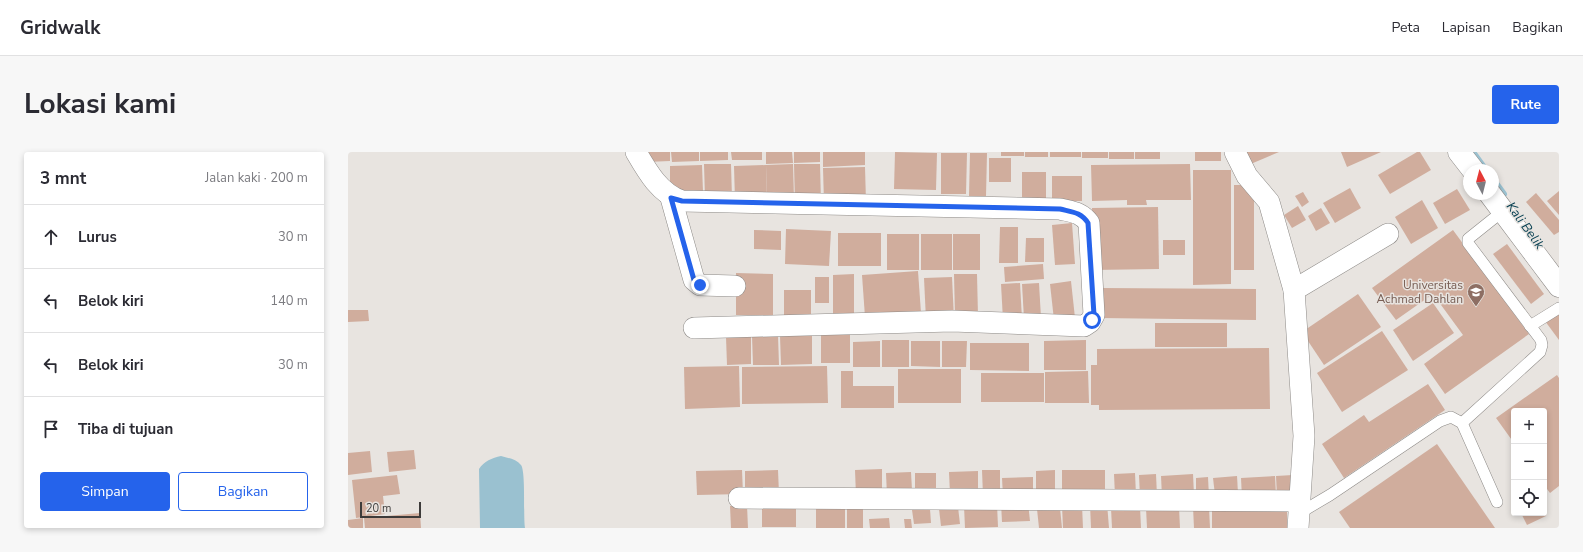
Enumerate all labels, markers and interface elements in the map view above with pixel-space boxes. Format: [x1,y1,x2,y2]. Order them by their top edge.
text: Gridwalk [20,15,100,41]
text: Peta [1392,18,1420,37]
text: Lapisan [1442,18,1490,37]
text: Bagikan [1512,18,1563,37]
text: Lokasi kami [24,85,176,123]
button: Rute [1492,85,1559,124]
north arrow [1463,164,1499,200]
text: 3 mnt [40,167,86,190]
text: Jalan kaki · 200 m [205,169,308,187]
water label: Kali Belik [1502,198,1549,253]
icon: ahead [40,226,62,248]
text: Lurus [78,227,117,247]
text: 30 m [278,228,308,246]
route end [691,276,709,294]
place label: Universitas Achmad Dahlan [1376,277,1463,307]
school or university icon: Universitas Achmad Dahlan [1466,282,1486,307]
icon: left [40,290,62,312]
text: Belok kiri [78,291,143,311]
text: 140 m [270,292,308,310]
route start [1083,311,1101,329]
icon: left [40,354,62,376]
text: Belok kiri [78,355,143,375]
text: 30 m [278,356,308,374]
map controls [1511,408,1547,516]
button: + [1511,408,1547,444]
icon: arrive [40,418,62,440]
text: Tiba di tujuan [78,419,173,439]
button: − [1511,444,1547,480]
button: Simpan [40,472,170,511]
button: Bagikan [178,472,308,511]
button: locate [1511,480,1547,516]
scale bar [360,500,421,519]
text: 20 m [366,501,391,516]

